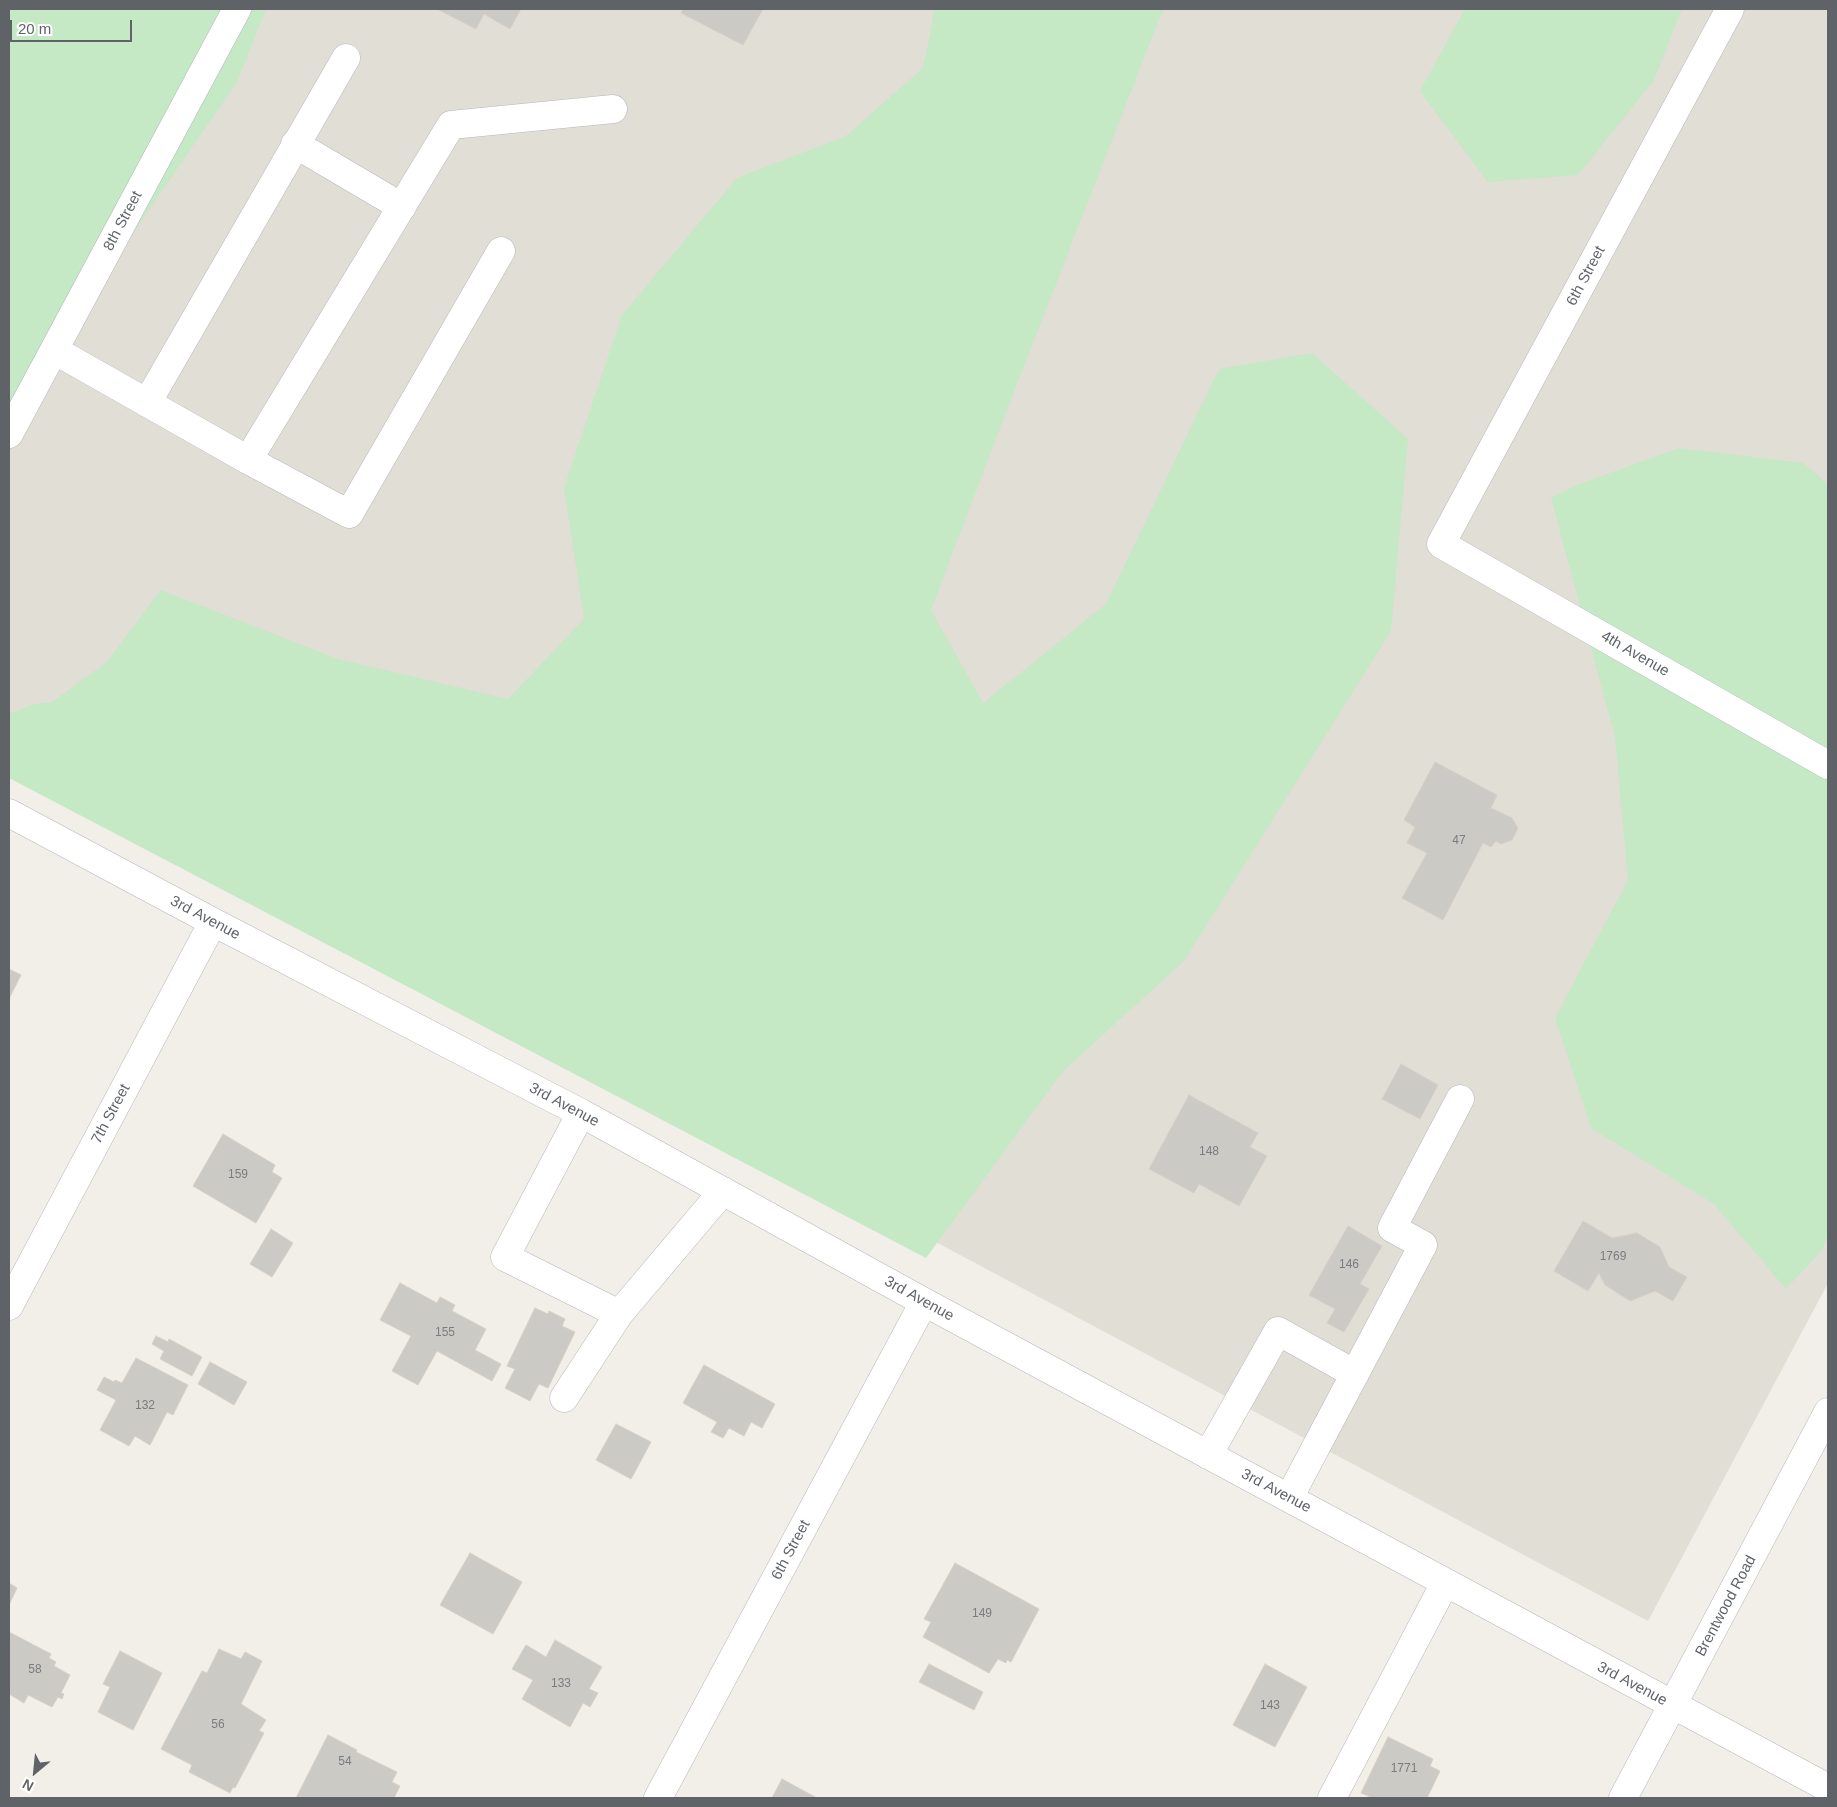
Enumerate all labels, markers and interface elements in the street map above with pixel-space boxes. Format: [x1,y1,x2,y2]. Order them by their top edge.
scale bar [12,10,135,42]
text: 20 m [18,20,51,37]
street label: 8th Street [100,188,146,254]
street label: 6th Street [1563,243,1609,309]
street label: 4th Avenue [1598,627,1672,681]
house number: 47 [1452,834,1466,848]
street label: 3rd Avenue [167,892,243,944]
street label: 3rd Avenue [526,1079,602,1131]
street label: 7th Street [88,1081,134,1147]
house number: 148 [1199,1145,1219,1159]
house number: 159 [228,1168,248,1182]
house number: 1769 [1600,1250,1626,1264]
house number: 146 [1339,1258,1359,1272]
street label: 3rd Avenue [881,1273,957,1325]
house number: 155 [435,1326,455,1340]
house number: 132 [135,1399,155,1413]
street label: 3rd Avenue [1238,1465,1314,1517]
street label: 6th Street [768,1517,814,1583]
street label: Brentwood Road [1692,1552,1760,1660]
house number: 149 [972,1607,992,1621]
street label: 3rd Avenue [1594,1658,1670,1710]
house number: 58 [28,1663,42,1677]
house number: 133 [551,1677,571,1691]
house number: 143 [1260,1699,1280,1713]
house number: 56 [211,1718,225,1732]
north arrow [10,1747,60,1797]
house number: 54 [338,1755,352,1769]
house number: 1771 [1391,1762,1417,1776]
text: N [20,1776,36,1795]

